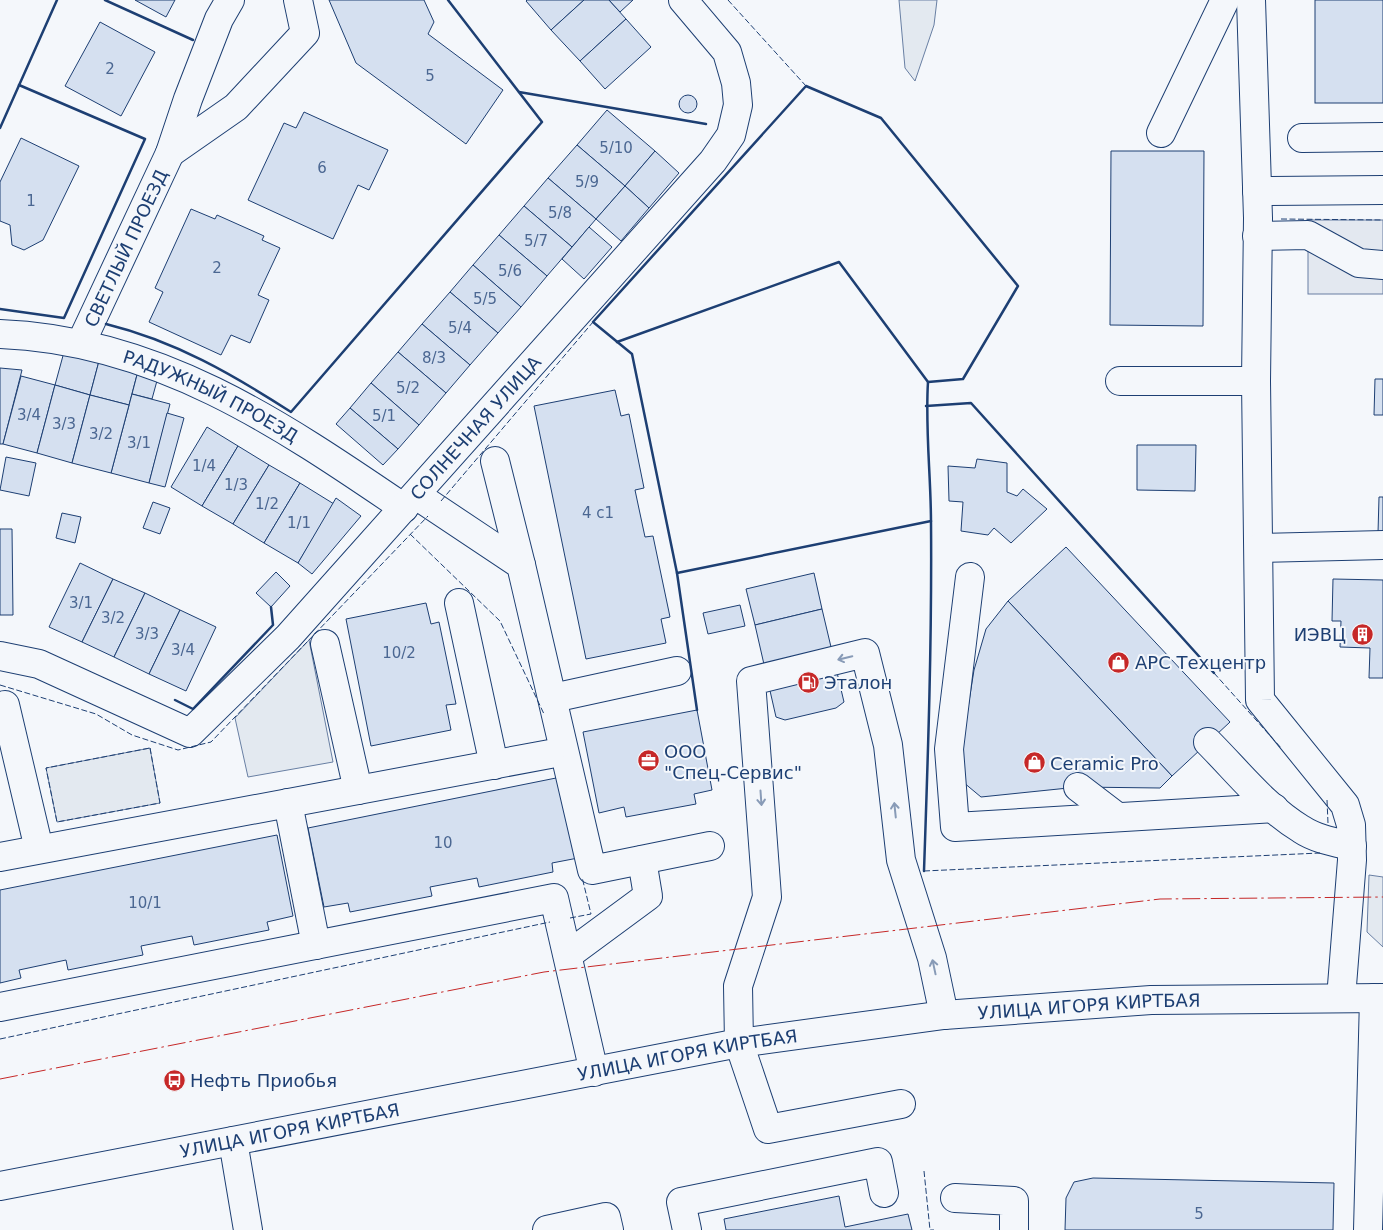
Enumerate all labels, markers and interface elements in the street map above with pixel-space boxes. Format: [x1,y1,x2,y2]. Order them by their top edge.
house number: 2 [105,60,115,78]
house number: 5 [425,67,435,85]
house number: 5/10 [599,139,633,157]
house number: 6 [317,159,327,177]
street label: СВЕТЛЫЙ ПРОЕЗД [80,166,171,330]
house number: 5/9 [575,173,599,191]
house number: 1 [26,192,36,210]
house number: 5/8 [548,204,572,222]
house number: 5/7 [524,232,548,250]
house number: 2 [212,259,222,277]
house number: 5/6 [498,262,522,280]
house number: 5/5 [473,290,497,308]
house number: 5/4 [448,319,472,337]
street label: РАДУЖНЫЙ ПРОЕЗД [121,345,302,446]
house number: 8/3 [422,349,446,367]
street label: СОЛНЕЧНАЯ УЛИЦА [405,351,545,504]
house number: 5/2 [396,379,420,397]
house number: 3/4 [17,406,41,424]
house number: 5/1 [372,407,396,425]
house number: 3/3 [52,415,76,433]
house number: 3/2 [89,425,113,443]
house number: 3/1 [127,434,151,452]
house number: 1/4 [192,457,216,475]
house number: 1/3 [224,476,248,494]
house number: 1/2 [255,495,279,513]
house number: 4 с1 [582,504,614,522]
house number: 1/1 [287,514,311,532]
house number: 3/1 [69,594,93,612]
house number: 3/2 [101,609,125,627]
building icon: ИЭВЦ [1350,622,1374,646]
place label: ИЭВЦ [1294,624,1346,645]
house number: 3/3 [135,625,159,643]
house number: 3/4 [171,641,195,659]
house number: 10/2 [382,644,416,662]
shop icon: АРС Техцентр [1107,650,1131,674]
place label: АРС Техцентр [1135,652,1266,673]
one-way arrow [838,654,854,663]
fuel station icon: Эталон [796,670,820,694]
place label: Эталон [824,672,892,693]
place label: ООО "Спец-Сервис" [664,741,802,783]
office icon: ООО "Спец-Сервис" [636,749,660,773]
shop icon: Ceramic Pro [1022,751,1046,775]
place label: Ceramic Pro [1050,753,1159,774]
one-way arrow [756,790,765,806]
one-way arrow [890,802,900,818]
house number: 10 [433,834,453,852]
house number: 10/1 [128,894,162,912]
one-way arrow [929,960,938,976]
street label: УЛИЦА ИГОРЯ КИРТБАЯ [977,989,1200,1023]
street label: УЛИЦА ИГОРЯ КИРТБАЯ [576,1025,799,1085]
bus stop icon: Нефть Приобья [162,1068,186,1092]
place label: Нефть Приобья [190,1070,337,1091]
street label: УЛИЦА ИГОРЯ КИРТБАЯ [178,1098,401,1161]
house number: 5 [1194,1205,1204,1223]

